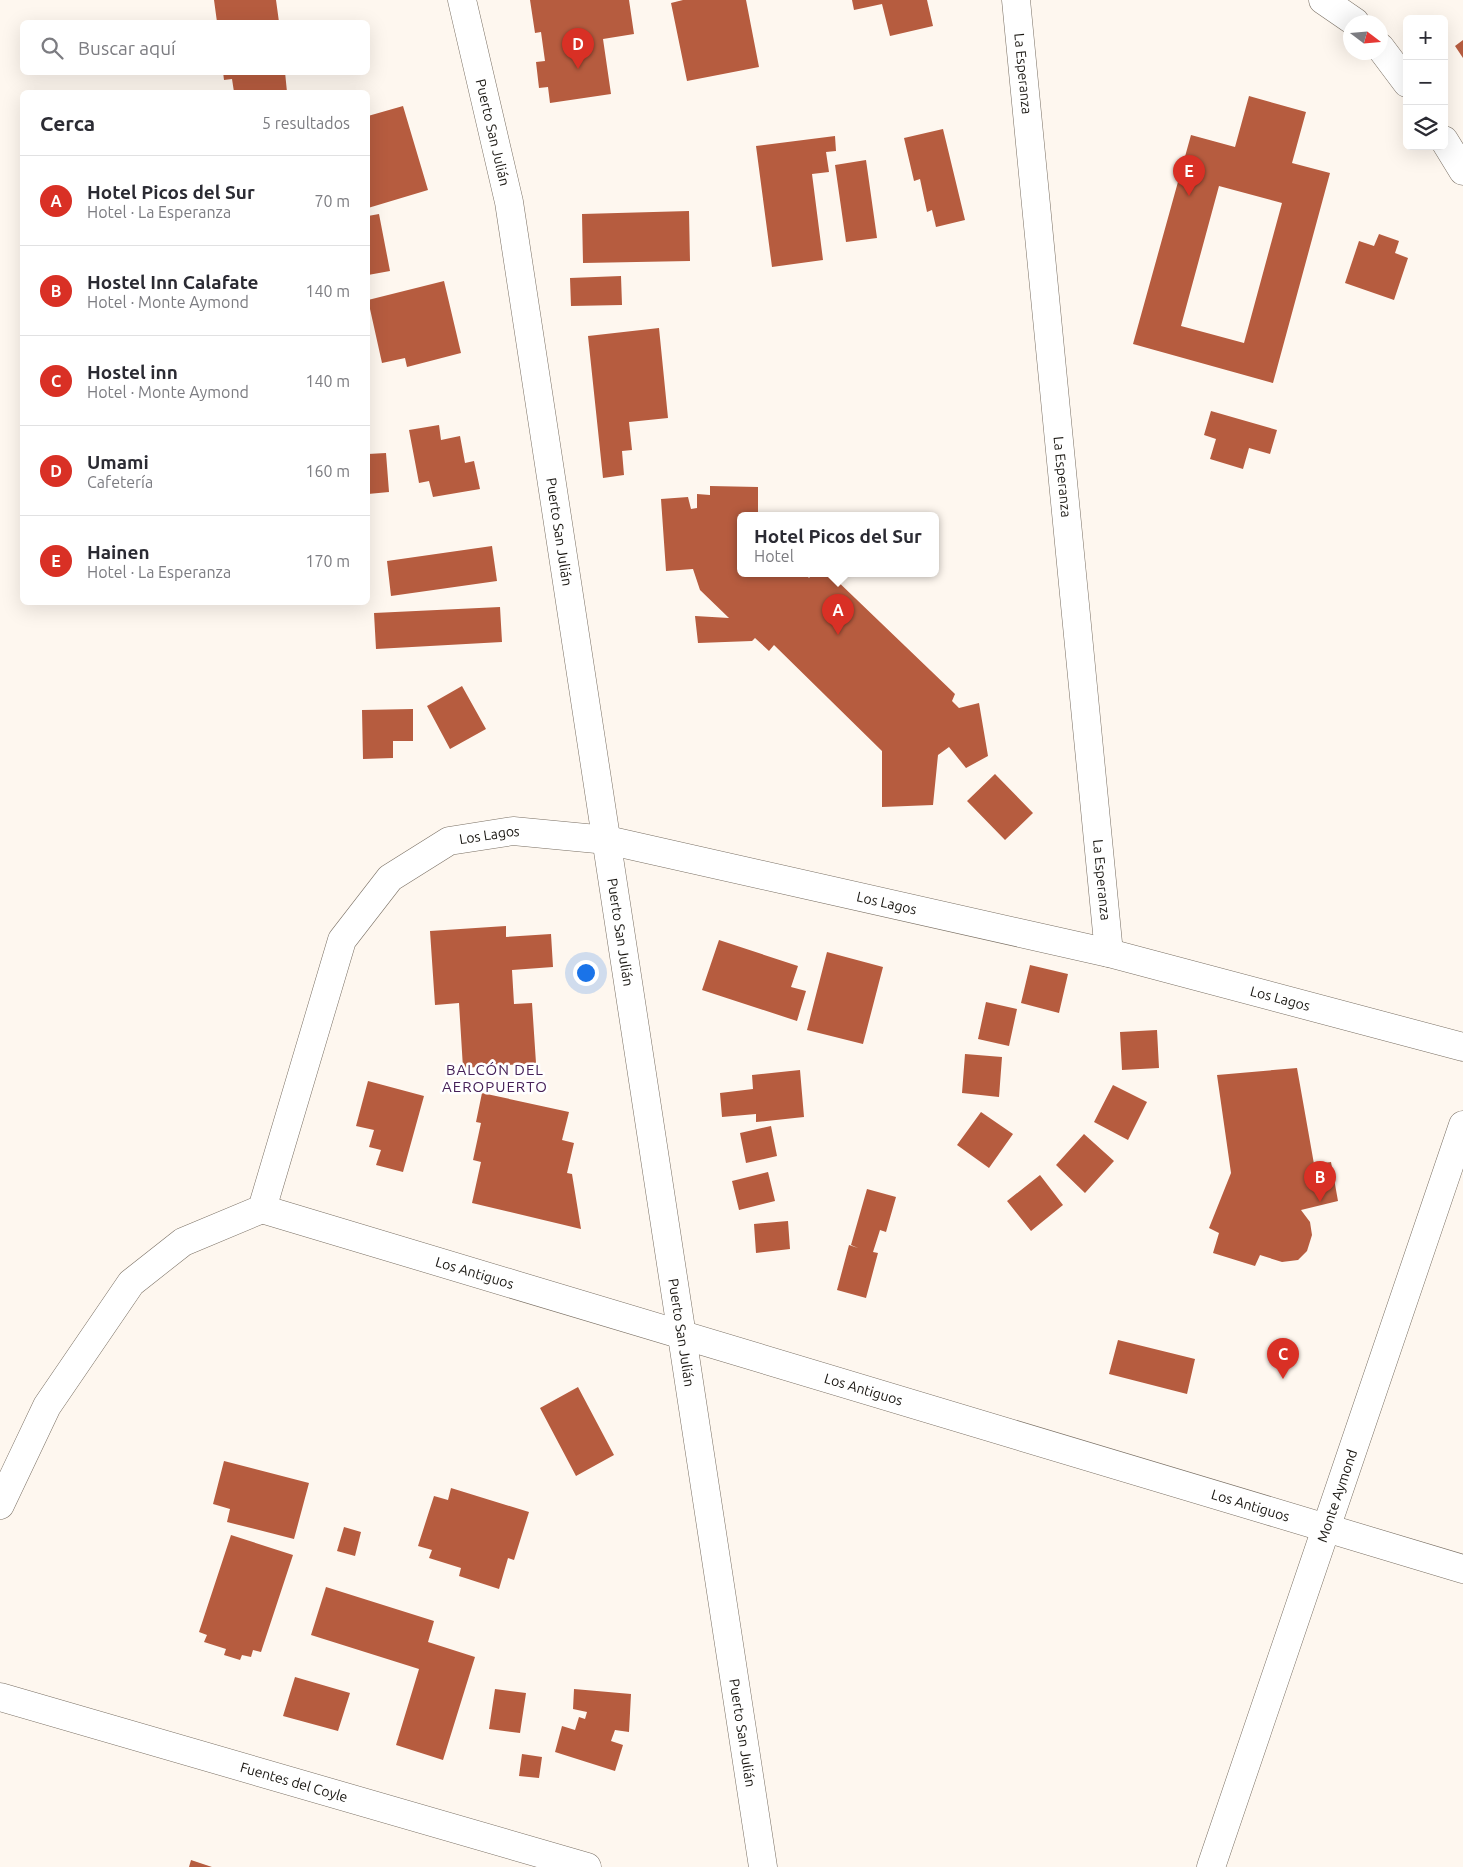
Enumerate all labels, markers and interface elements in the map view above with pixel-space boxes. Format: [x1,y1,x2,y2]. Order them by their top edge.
north arrow [1343,15,1388,60]
map controls [1403,15,1448,150]
button: + [1403,15,1448,60]
search box [20,20,370,75]
pin: D [562,28,594,69]
street label: La Esperanza [1011,32,1035,115]
icon: search [38,34,66,62]
text: Buscar aquí [78,37,176,59]
button: − [1403,60,1448,105]
street label: Puerto San Julián [473,77,513,187]
button: layers [1403,105,1448,150]
text: Cerca [40,111,95,135]
text: 5 resultados [262,114,350,132]
pin: E [1173,155,1205,196]
text: Hotel Picos del Sur [87,181,255,203]
text: A [50,192,62,210]
text: 70 m [314,192,350,210]
text: Hotel · La Esperanza [87,203,231,221]
text: Hostel Inn Calafate [87,271,259,293]
text: B [51,282,61,300]
text: 140 m [305,282,350,300]
text: Hotel · Monte Aymond [87,293,249,311]
text: Hostel inn [87,361,178,383]
text: C [51,372,61,390]
text: 140 m [305,372,350,390]
text: Hotel · Monte Aymond [87,383,249,401]
street label: La Esperanza [1051,435,1074,518]
text: Umami [87,451,149,473]
text: D [50,462,62,480]
text: 160 m [305,462,350,480]
text: Cafetería [87,473,153,491]
street label: Puerto San Julián [543,477,575,587]
popup [737,512,939,577]
text: Hotel Picos del Sur [754,525,922,547]
text: Hainen [87,541,150,563]
text: Hotel [754,547,794,565]
text: E [51,552,61,570]
text: 170 m [305,552,350,570]
text: Hotel · La Esperanza [87,563,231,581]
pin: A [822,594,854,635]
street label: Los Lagos [458,823,521,847]
street label: La Esperanza [1090,838,1114,921]
street label: Puerto San Julián [604,877,637,987]
street label: Los Lagos [855,888,918,918]
your location [573,960,599,986]
street label: Los Lagos [1249,983,1312,1014]
district label: BALCÓN DEL AEROPUERTO [442,1061,548,1095]
pin: B [1304,1161,1336,1202]
street label: Los Antiguos [434,1253,516,1292]
street label: Puerto San Julián [665,1277,698,1388]
pin: C [1267,1338,1299,1379]
street label: Los Antiguos [822,1370,905,1409]
street label: Monte Aymond [1314,1447,1360,1544]
street label: Los Antiguos [1209,1486,1292,1525]
street label: Puerto San Julián [726,1678,759,1788]
street label: Fuentes del Coyle [238,1759,350,1805]

